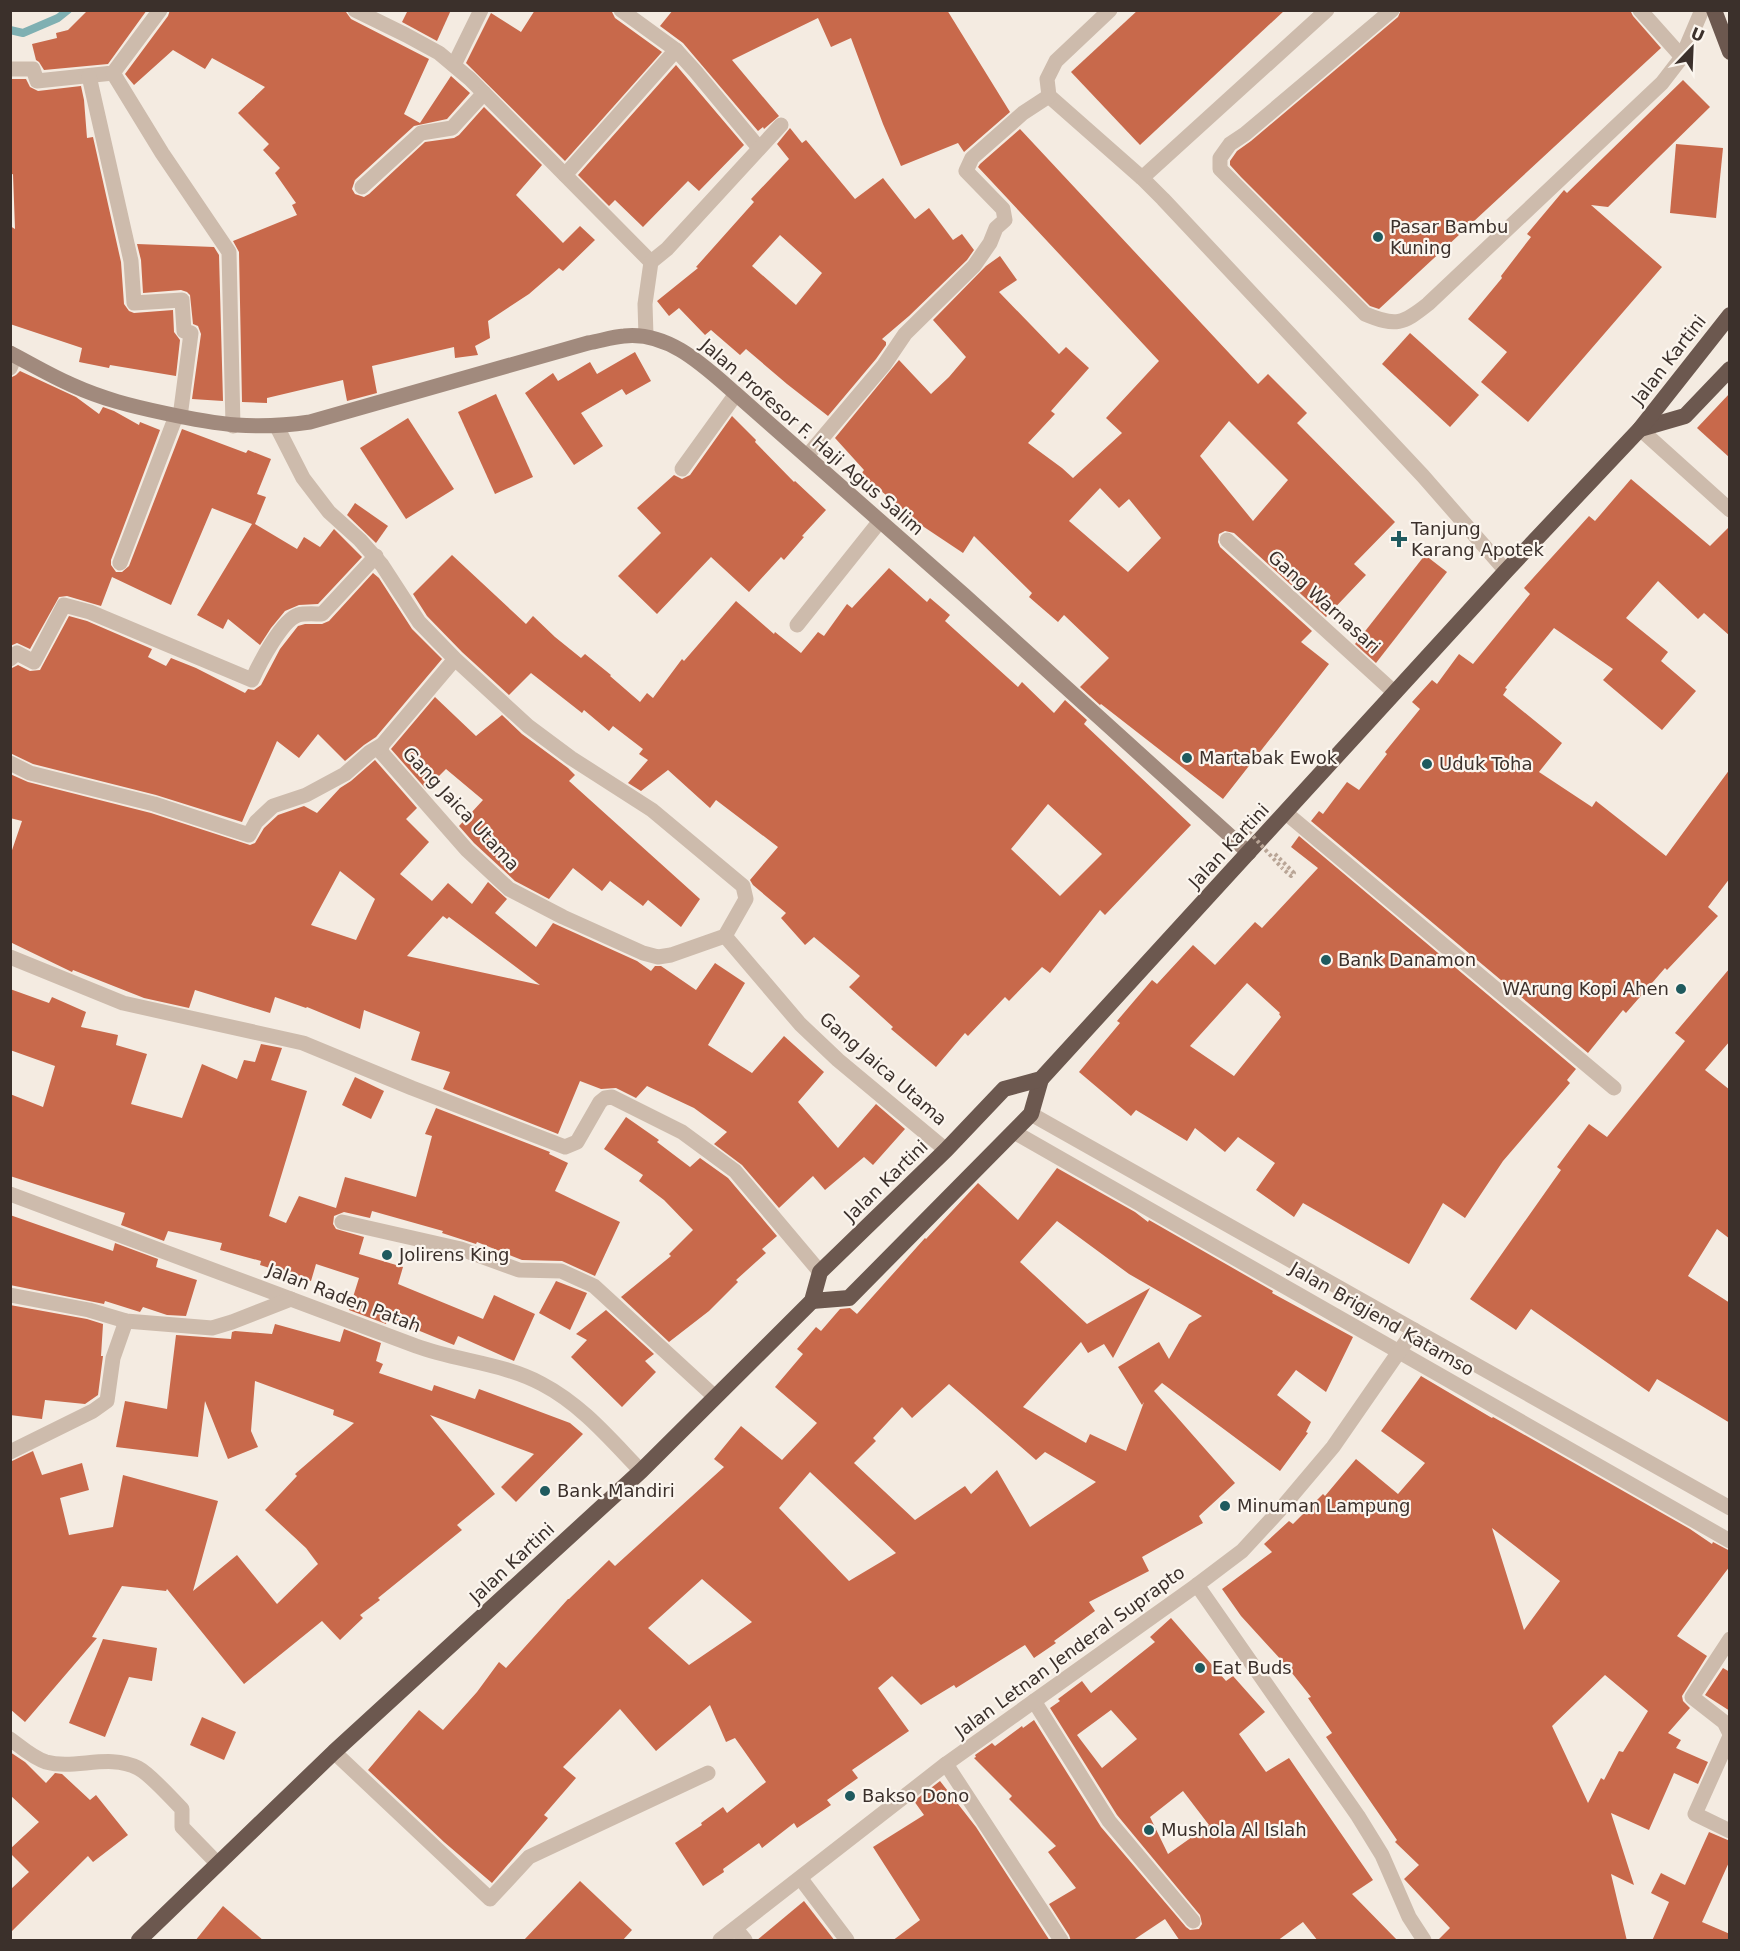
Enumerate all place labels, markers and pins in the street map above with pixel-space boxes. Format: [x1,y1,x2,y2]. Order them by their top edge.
place label: Pasar Bambu Kuning [1390,216,1508,258]
marker: Pasar Bambu Kuning [1371,230,1385,244]
place label: Tanjung Karang Apotek [1410,518,1544,560]
marker: Tanjung Karang Apotek [1392,532,1406,546]
place label: Martabak Ewok [1199,747,1338,768]
marker: Martabak Ewok [1180,751,1194,765]
place label: Uduk Toha [1439,753,1533,774]
marker: Uduk Toha [1420,757,1434,771]
place label: Bank Danamon [1338,949,1476,970]
marker: Bank Danamon [1319,953,1333,967]
place label: WArung Kopi Ahen [1502,978,1669,999]
marker: WArung Kopi Ahen [1674,982,1688,996]
place label: Jolirens King [398,1244,510,1265]
marker: Jolirens King [380,1248,394,1262]
place label: Bank Mandiri [557,1480,675,1501]
marker: Bank Mandiri [538,1484,552,1498]
place label: Minuman Lampung [1237,1495,1410,1516]
marker: Minuman Lampung [1218,1499,1232,1513]
place label: Eat Buds [1212,1657,1292,1678]
marker: Eat Buds [1193,1661,1207,1675]
place label: Bakso Dono [862,1785,969,1806]
marker: Bakso Dono [843,1789,857,1803]
place label: Mushola Al Islah [1161,1819,1307,1840]
marker: Mushola Al Islah [1142,1823,1156,1837]

